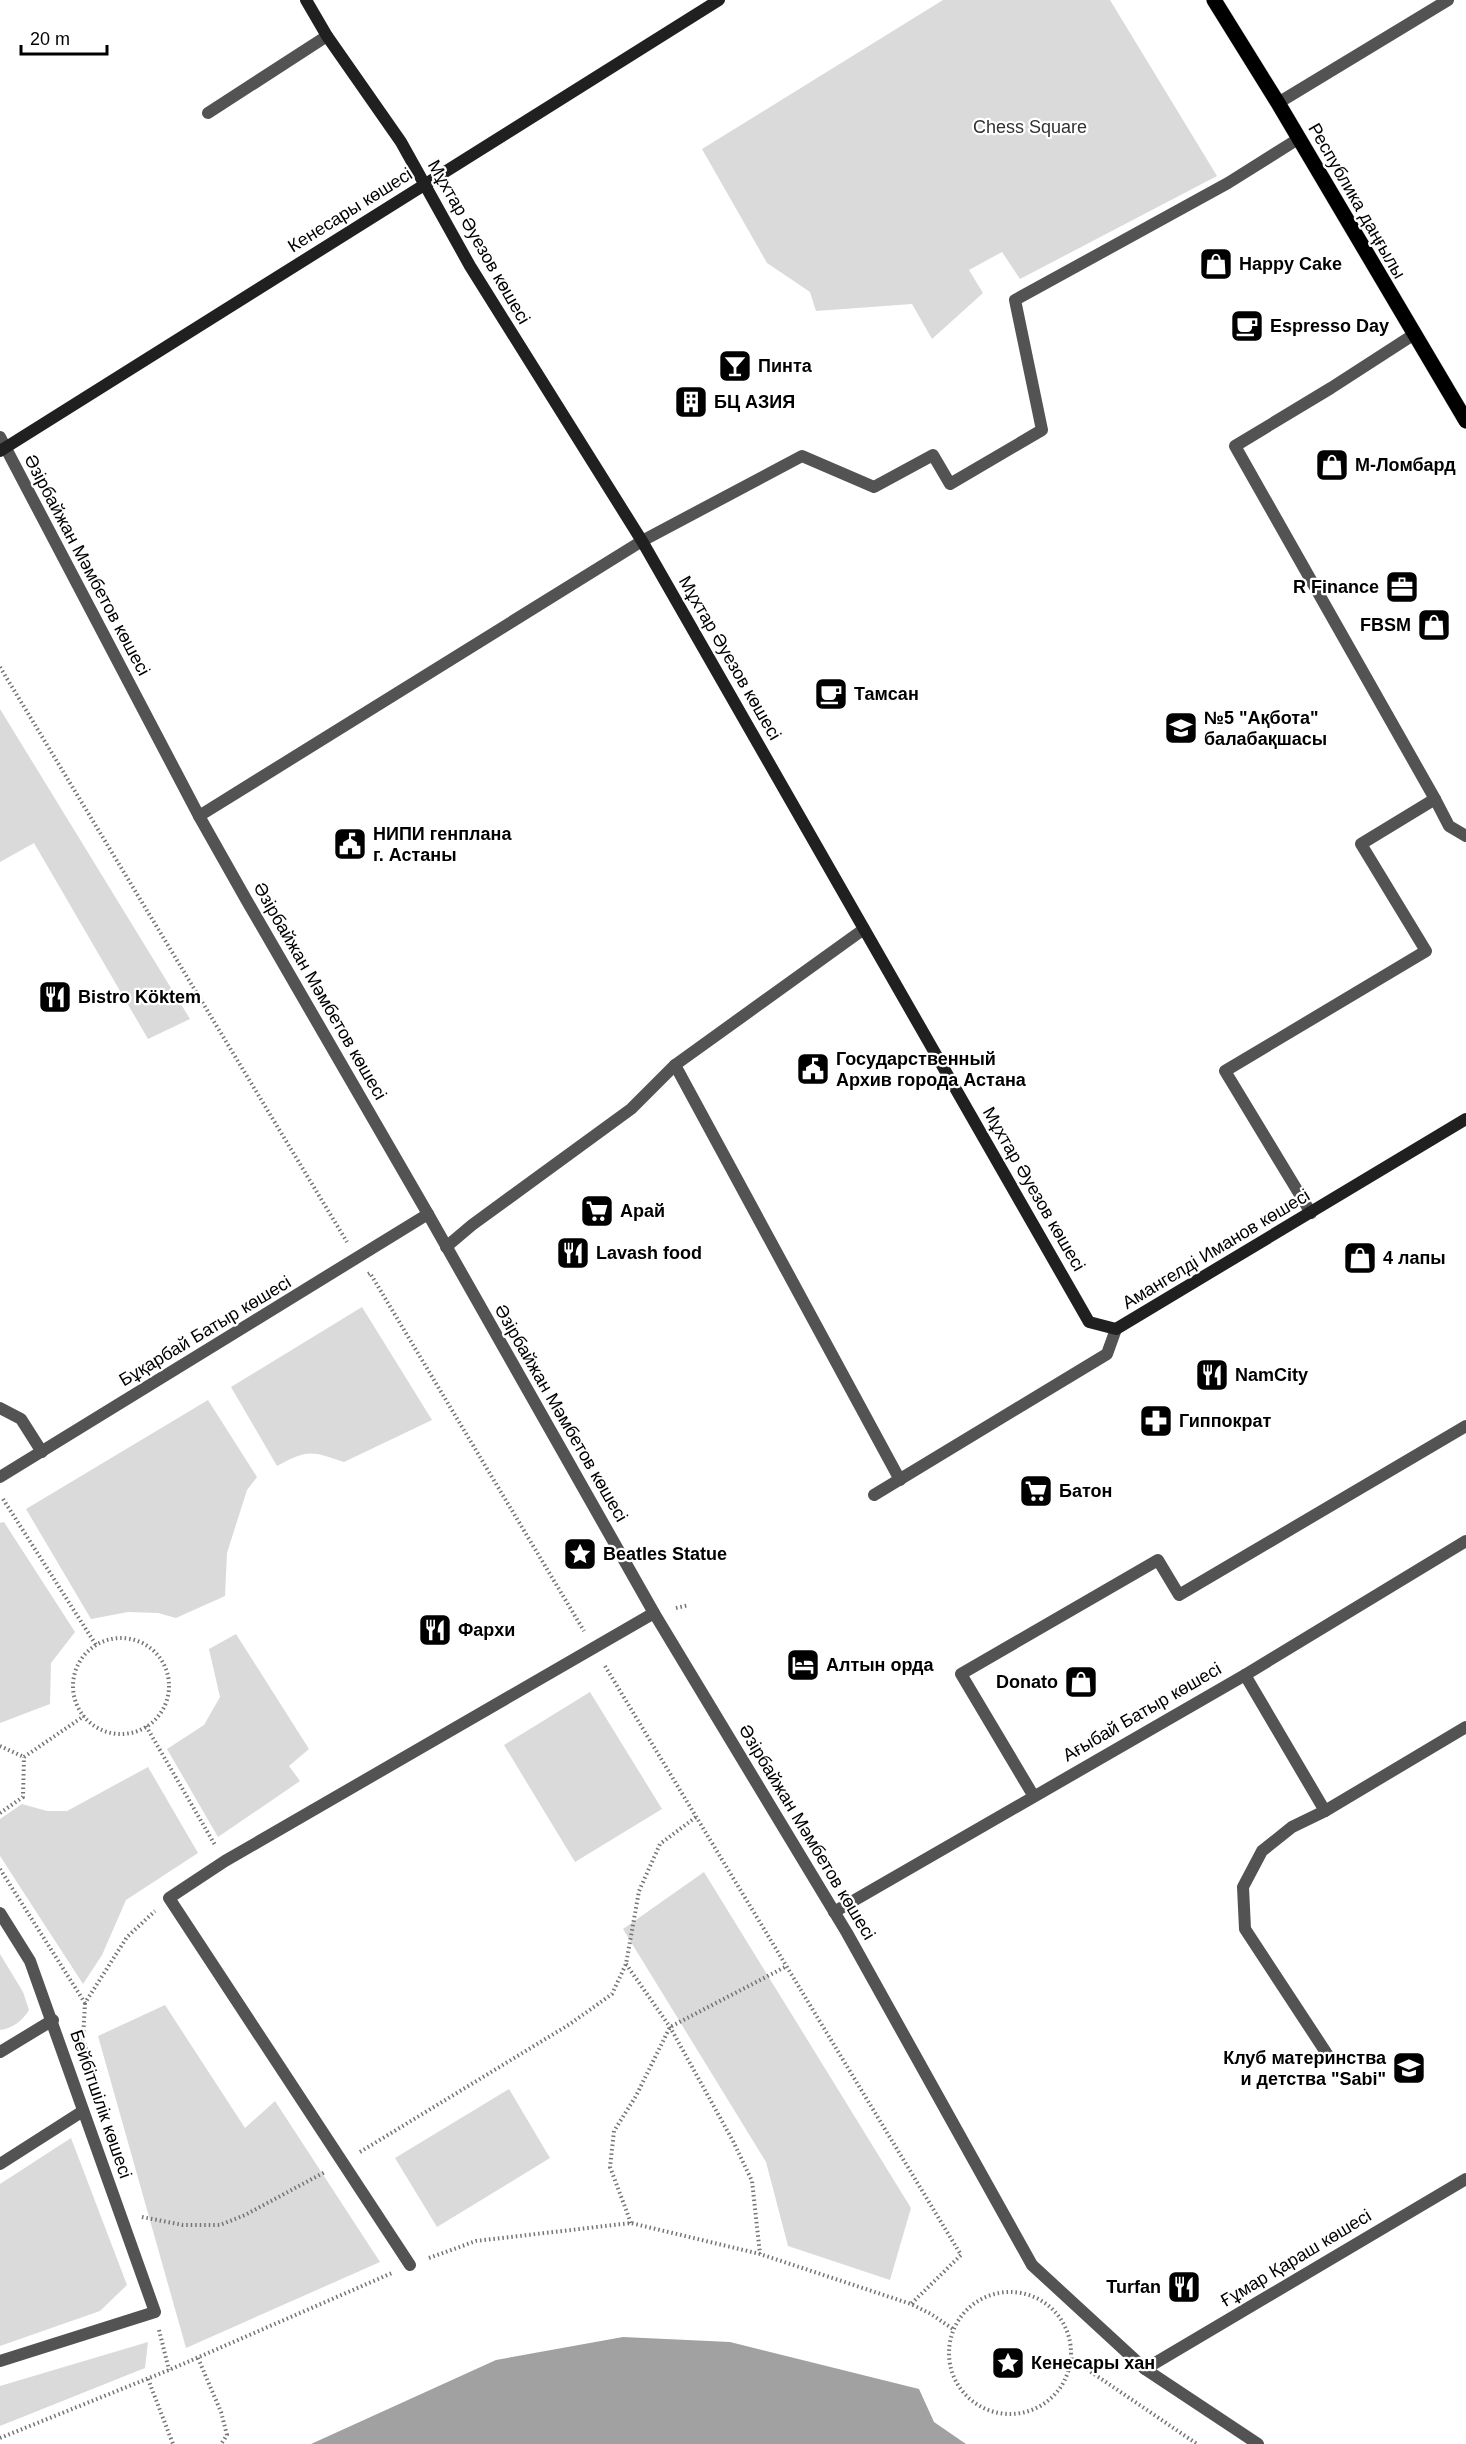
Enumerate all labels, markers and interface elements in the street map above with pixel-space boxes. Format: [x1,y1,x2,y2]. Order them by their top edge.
scale bar [21,18,106,56]
text: 20 m [30,29,70,49]
park label: Chess Square [973,117,1087,137]
street label: Республика даңғылы [1304,120,1410,282]
street label: Мұхтар Әуезов көшесі [424,157,534,327]
street label: Кенесары көшесі [284,164,416,256]
shop icon: Happy Cake [1198,246,1234,282]
place label: Happy Cake [1239,254,1342,274]
cafe icon: Espresso Day [1229,308,1265,344]
place label: Espresso Day [1270,316,1389,336]
bar icon: Пинта [717,348,753,384]
place label: Пинта [758,356,813,376]
building icon: БЦ АЗИЯ [673,384,709,420]
place label: БЦ АЗИЯ [714,392,795,412]
shop icon: М-Ломбард [1314,447,1350,483]
street label: Әзірбайжан Мәмбетов көшесі [20,451,154,679]
place label: М-Ломбард [1355,455,1456,475]
office icon: R Finance [1384,569,1420,605]
street label: Мұхтар Әуезов көшесі [675,573,785,743]
place label: R Finance [1293,577,1379,597]
shop icon: FBSM [1416,607,1452,643]
place label: FBSM [1360,615,1411,635]
cafe icon: Тамсан [813,676,849,712]
place label: Тамсан [854,684,919,704]
place label: №5 "Ақбота" балабақшасы [1204,708,1327,749]
school or university icon: №5 "Ақбота" балабақшасы [1163,710,1199,746]
place label: НИПИ генплана г. Астаны [373,824,512,865]
public building icon: НИПИ генплана г. Астаны [332,826,368,862]
street label: Әзірбайжан Мәмбетов көшесі [249,879,391,1103]
restaurant icon: Bistro Köktem [37,979,73,1015]
place label: Bistro Köktem [78,987,201,1007]
place label: Государственный Архив города Астана [836,1049,1027,1090]
public building icon: Государственный Архив города Астана [795,1051,831,1087]
street label: Мұхтар Әуезов көшесі [979,1104,1089,1274]
street label: Амангелді Иманов көшесі [1119,1185,1313,1313]
supermarket icon: Арай [579,1193,615,1229]
place label: Арай [620,1201,665,1221]
restaurant icon: Lavash food [555,1235,591,1271]
shop icon: 4 лапы [1342,1240,1378,1276]
place label: Lavash food [596,1243,702,1263]
place label: 4 лапы [1383,1248,1446,1268]
street label: Бұқарбай Батыр көшесі [116,1272,294,1390]
street label: Әзірбайжан Мәмбетов көшесі [490,1301,632,1525]
restaurant icon: NamCity [1194,1357,1230,1393]
place label: NamCity [1235,1365,1308,1385]
pharmacy icon: Гиппократ [1138,1403,1174,1439]
place label: Гиппократ [1179,1411,1272,1431]
supermarket icon: Батон [1018,1473,1054,1509]
place label: Батон [1059,1481,1112,1501]
place icon: Beatles Statue [562,1536,598,1572]
place label: Beatles Statue [603,1544,727,1564]
restaurant icon: Фархи [417,1612,453,1648]
place label: Фархи [458,1620,515,1640]
hotel icon: Алтын орда [785,1647,821,1683]
place label: Алтын орда [826,1655,934,1675]
street label: Ағыбай Батыр көшесі [1059,1658,1225,1766]
shop icon: Donato [1063,1664,1099,1700]
place label: Donato [996,1672,1058,1692]
street label: Әзірбайжан Мәмбетов көшесі [735,1721,879,1943]
street label: Бейбітшілік көшесі [66,2027,136,2181]
place label: Клуб материнства и детства "Sabi" [1223,2048,1387,2089]
school or university icon: Клуб материнства и детства "Sabi" [1391,2050,1427,2086]
street label: Ғұмар Қараш көшесі [1217,2205,1375,2311]
restaurant icon: Turfan [1166,2269,1202,2305]
place label: Turfan [1106,2277,1161,2297]
place icon: Кенесары хан [990,2345,1026,2381]
place label: Кенесары хан [1031,2353,1155,2373]

